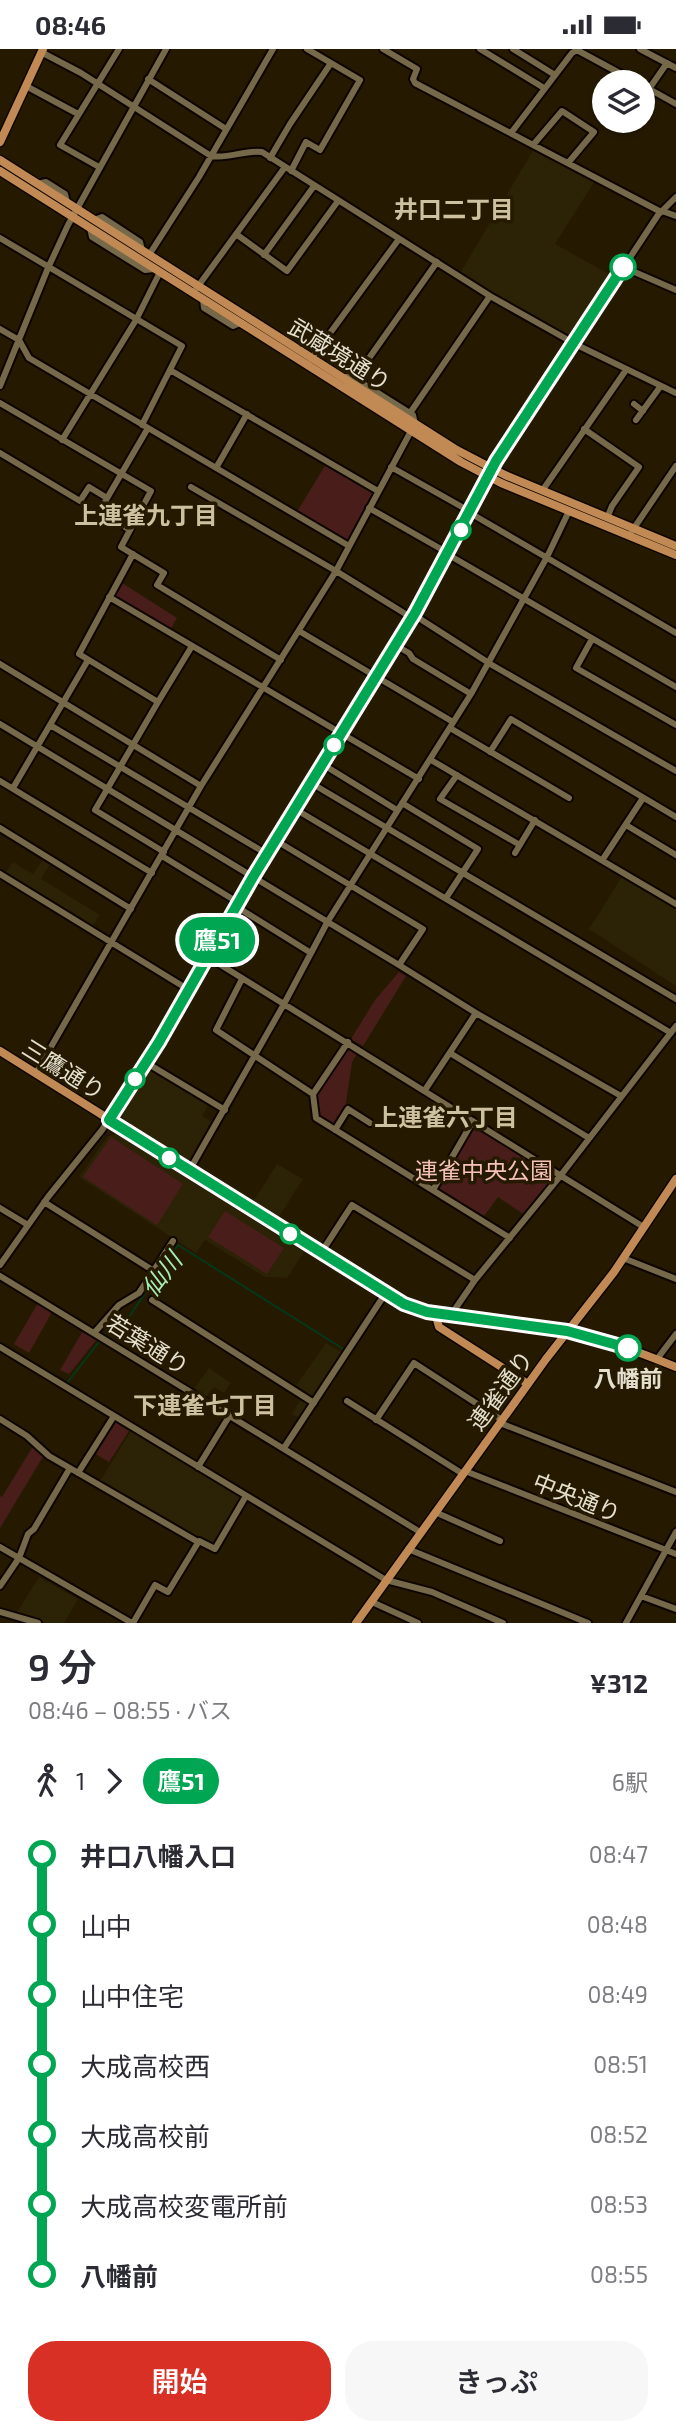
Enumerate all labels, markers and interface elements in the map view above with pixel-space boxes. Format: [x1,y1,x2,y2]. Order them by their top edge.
text: 08:46 [35,9,106,40]
map controls [592,70,655,133]
button: layers [592,70,655,133]
district label: 井口二丁目 [394,194,514,223]
unlabelled marker [610,254,636,280]
street label: 武蔵境通り [284,312,396,396]
district label: 上連雀九丁目 [74,500,218,529]
unlabelled marker [451,520,471,540]
unlabelled marker [324,735,344,755]
line badge: 鷹51 [177,917,257,963]
text: 鷹51 [193,925,241,954]
street label: 三鷹通り [18,1033,110,1105]
unlabelled marker [125,1069,145,1089]
district label: 上連雀六丁目 [374,1102,518,1131]
unlabelled marker [159,1148,179,1168]
park label: 連雀中央公園 [415,1156,553,1184]
unlabelled marker [280,1224,300,1244]
water label: 仙川 [135,1244,189,1302]
street label: 若葉通り [102,1308,194,1380]
marker: 八幡前 [615,1335,641,1361]
street label: 連雀通り [462,1345,538,1435]
place label: 八幡前 [594,1364,663,1392]
district label: 下連雀七丁目 [133,1390,277,1419]
street label: 中央通り [529,1467,625,1527]
text: 9 分 [28,1643,96,1689]
text: ¥312 [590,1667,648,1698]
text: 08:46 – 08:55 · バス [28,1696,232,1724]
icon: walk [28,1762,66,1800]
icon: forward [95,1762,133,1800]
text: 鷹51 [157,1766,205,1795]
text: 1 [76,1767,85,1795]
text: 6駅 [612,1768,648,1796]
text: 井口八幡入口 [80,1840,236,1871]
text: 08:47 [589,1840,648,1868]
text: 山中 [80,1910,132,1941]
text: 08:48 [587,1910,648,1938]
text: 山中住宅 [80,1980,184,2011]
text: 08:49 [587,1980,648,2008]
text: 大成高校西 [80,2050,210,2081]
text: 08:51 [593,2050,648,2078]
text: 大成高校前 [80,2120,210,2151]
text: 08:52 [589,2120,648,2148]
text: 大成高校変電所前 [80,2190,288,2221]
text: 08:53 [590,2190,648,2218]
text: 八幡前 [80,2260,158,2291]
text: 08:55 [590,2260,648,2288]
button: 開始 [28,2341,331,2421]
button: きっぷ [345,2341,648,2421]

